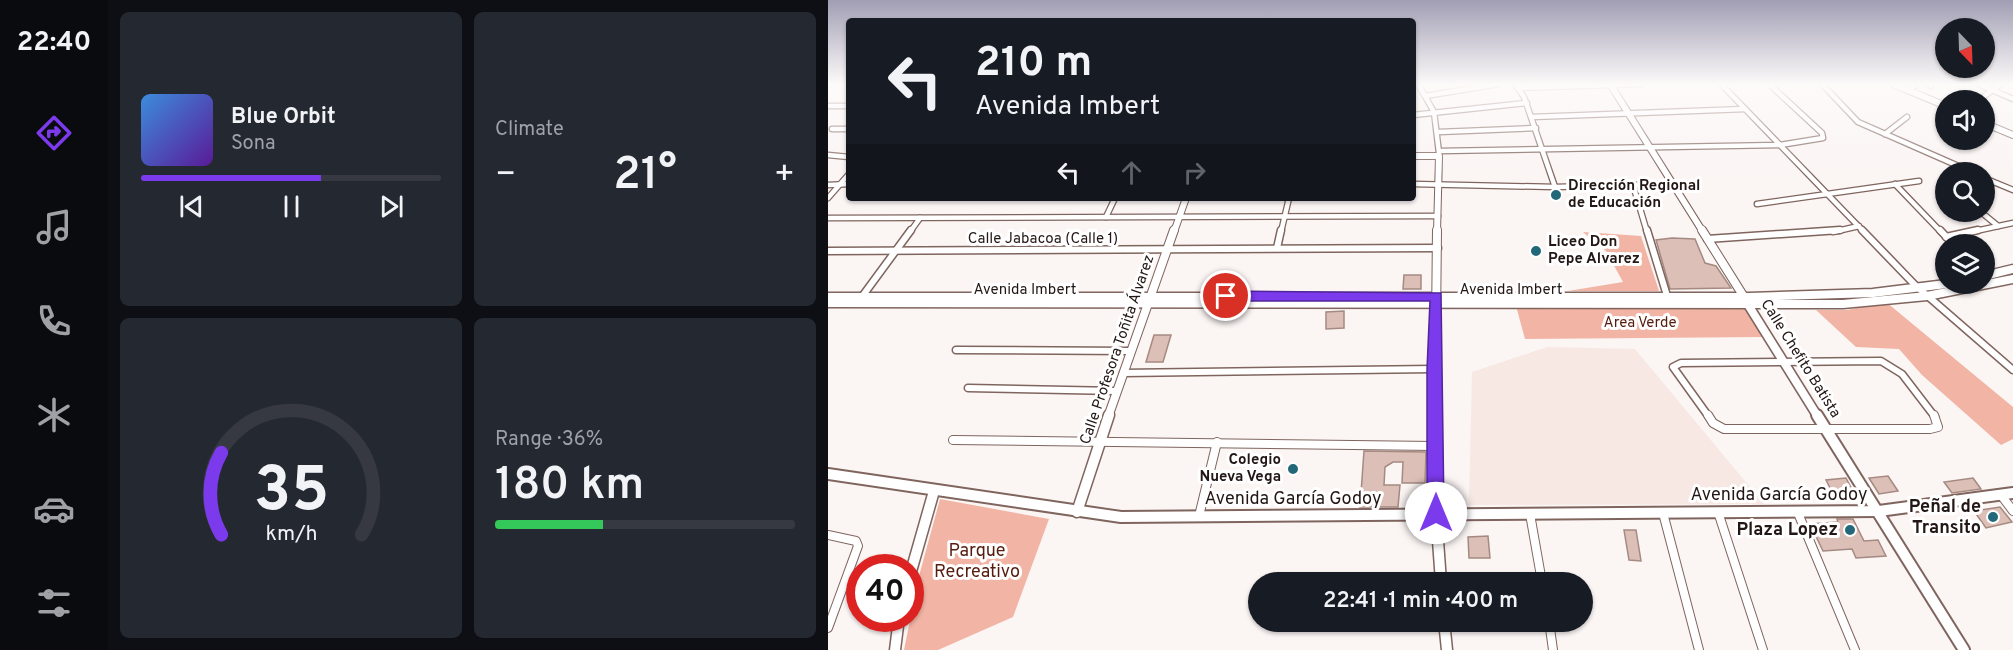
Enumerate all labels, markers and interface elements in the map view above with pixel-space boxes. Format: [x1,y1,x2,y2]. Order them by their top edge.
north arrow [1935,18,1995,78]
map controls [1935,18,1995,294]
text: 22:40 [17,26,91,60]
text: 210 m [975,38,1092,91]
icon: left [876,42,954,120]
text: Avenida Imbert [975,90,1160,124]
button: sound [1935,90,1995,150]
text: Blue Orbit [231,104,336,131]
icon: directions [33,112,75,154]
text: Climate [495,117,564,143]
text: Sona [231,131,276,157]
text: 21° [613,148,677,205]
text: − [495,155,516,197]
text: + [774,155,795,197]
icon: left [1052,156,1085,189]
icon: ahead [1115,156,1148,189]
icon: right [1178,156,1211,189]
button: search [1935,162,1995,222]
place label: Dirección Regional de Educación [1568,177,1700,213]
marker: Dirección Regional de Educación [1549,188,1563,202]
icon: previous [175,190,208,223]
icon: pause [275,190,308,223]
icon: next [375,190,408,223]
icon: music [33,206,75,248]
street label: Calle Jabacoa (Calle 1) [968,230,1118,249]
place label: Liceo Don Pepe Alvarez [1548,233,1640,269]
button: layers [1935,234,1995,294]
marker: Liceo Don Pepe Alvarez [1529,244,1543,258]
street label: Calle Profesora Toñita Álvarez [1076,252,1159,447]
pin [1200,270,1251,321]
icon: arrive [1209,279,1242,312]
street label: Avenida Imbert [974,281,1076,300]
street label: Avenida Imbert [1460,281,1562,300]
street label: Calle Chefito Batista [1756,296,1844,422]
icon: phone [33,300,75,342]
park label: Area Verde [1604,314,1677,333]
icon: climate [33,394,75,436]
text: Range · 36% [495,427,603,453]
place label: Colegio Nueva Vega [1199,451,1281,487]
text: 35 [253,454,329,533]
text: 180 km [495,458,644,515]
marker: Colegio Nueva Vega [1286,462,1300,476]
position arrow [1404,481,1468,545]
street label: Avenida García Godoy [1690,484,1868,507]
icon: car [33,488,75,530]
street label: Avenida García Godoy [1204,488,1382,511]
place label: Peñal de Transito [1909,496,1981,540]
marker: Peñal de Transito [1986,510,2000,524]
place label: Plaza Lopez [1737,519,1838,542]
text: km/h [265,521,317,548]
marker: Plaza Lopez [1843,523,1857,537]
park label: Parque Recreativo [934,540,1020,584]
speed limit sign: 40 [846,554,924,632]
icon: filters [33,582,75,624]
text: 22:41 · 1 min · 400 m [1323,588,1518,615]

